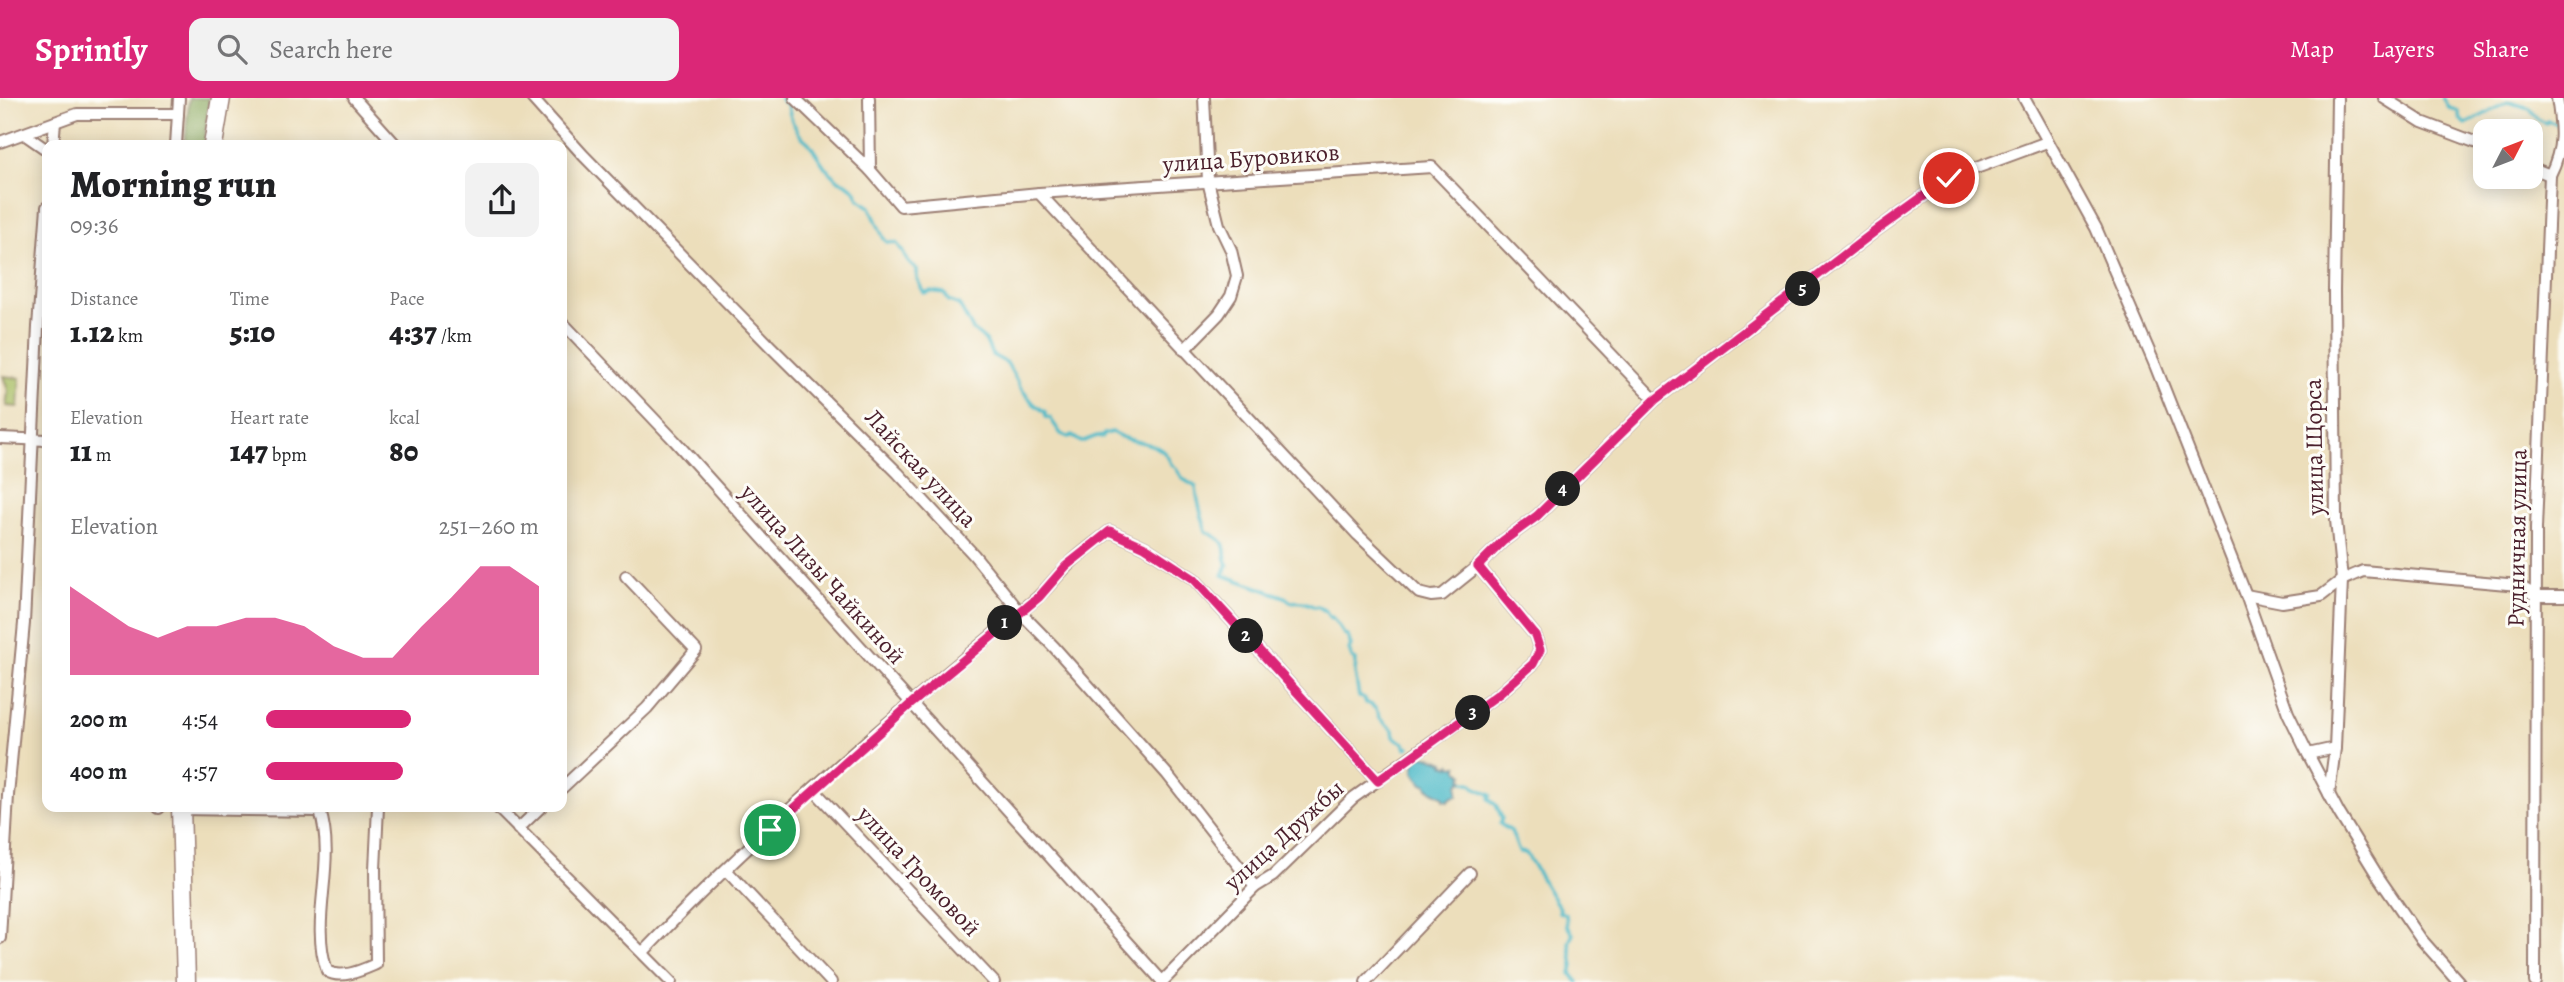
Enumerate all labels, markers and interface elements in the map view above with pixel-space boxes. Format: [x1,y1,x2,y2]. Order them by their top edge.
search box [189,18,679,81]
text: Sprintly [35,27,147,72]
icon: search [213,30,251,68]
text: Search here [269,32,393,67]
text: Map [2290,33,2334,65]
text: Layers [2372,33,2435,65]
text: Share [2473,33,2529,65]
north arrow [2473,119,2543,189]
map controls [2473,119,2543,189]
street label: улица Буровиков [1161,136,1340,180]
pin [1919,148,1979,208]
text: Morning run [70,158,277,210]
icon: check [1930,159,1968,197]
button: share [465,163,539,237]
text: 09:36 [70,210,118,241]
pin: 5 [1786,272,1820,306]
text: 5 [1798,275,1807,301]
text: Distance [70,286,138,312]
text: Time [230,286,269,312]
text: Pace [389,286,425,312]
text: 1.12 [70,312,114,352]
text: 5:10 [230,312,275,352]
text: 4:37 [389,312,437,352]
text: km [114,323,143,349]
text: /km [437,323,472,349]
street label: улица Щорса [2297,378,2331,517]
street label: Лайская улица [858,402,984,534]
text: Elevation [70,405,143,431]
text: Heart rate [230,405,309,431]
text: kcal [389,405,420,431]
text: 11 [70,431,92,471]
text: 147 [230,431,268,471]
text: 80 [389,431,418,471]
text: m [92,442,112,468]
text: bpm [268,442,307,468]
street label: Рудничная улица [2499,449,2535,627]
pin: 4 [1546,472,1580,506]
text: 4 [1558,475,1567,501]
street label: улица Лизы Чайкиной [733,476,913,671]
text: Elevation [70,511,158,542]
text: 251–260 m [439,511,539,542]
pin: 1 [988,606,1023,640]
text: 1 [1001,609,1008,635]
pin: 2 [1228,618,1264,654]
text: 2 [1241,622,1250,648]
pin: 3 [1456,696,1490,730]
text: 3 [1468,699,1477,725]
text: 200 m [70,704,128,735]
text: 4:54 [182,704,218,735]
text: 400 m [70,756,127,787]
text: 4:57 [182,756,217,787]
street label: улица Дружбы [1216,773,1351,898]
street label: улица Громовой [849,798,988,943]
pin [740,800,800,860]
icon: arrive [751,811,789,849]

